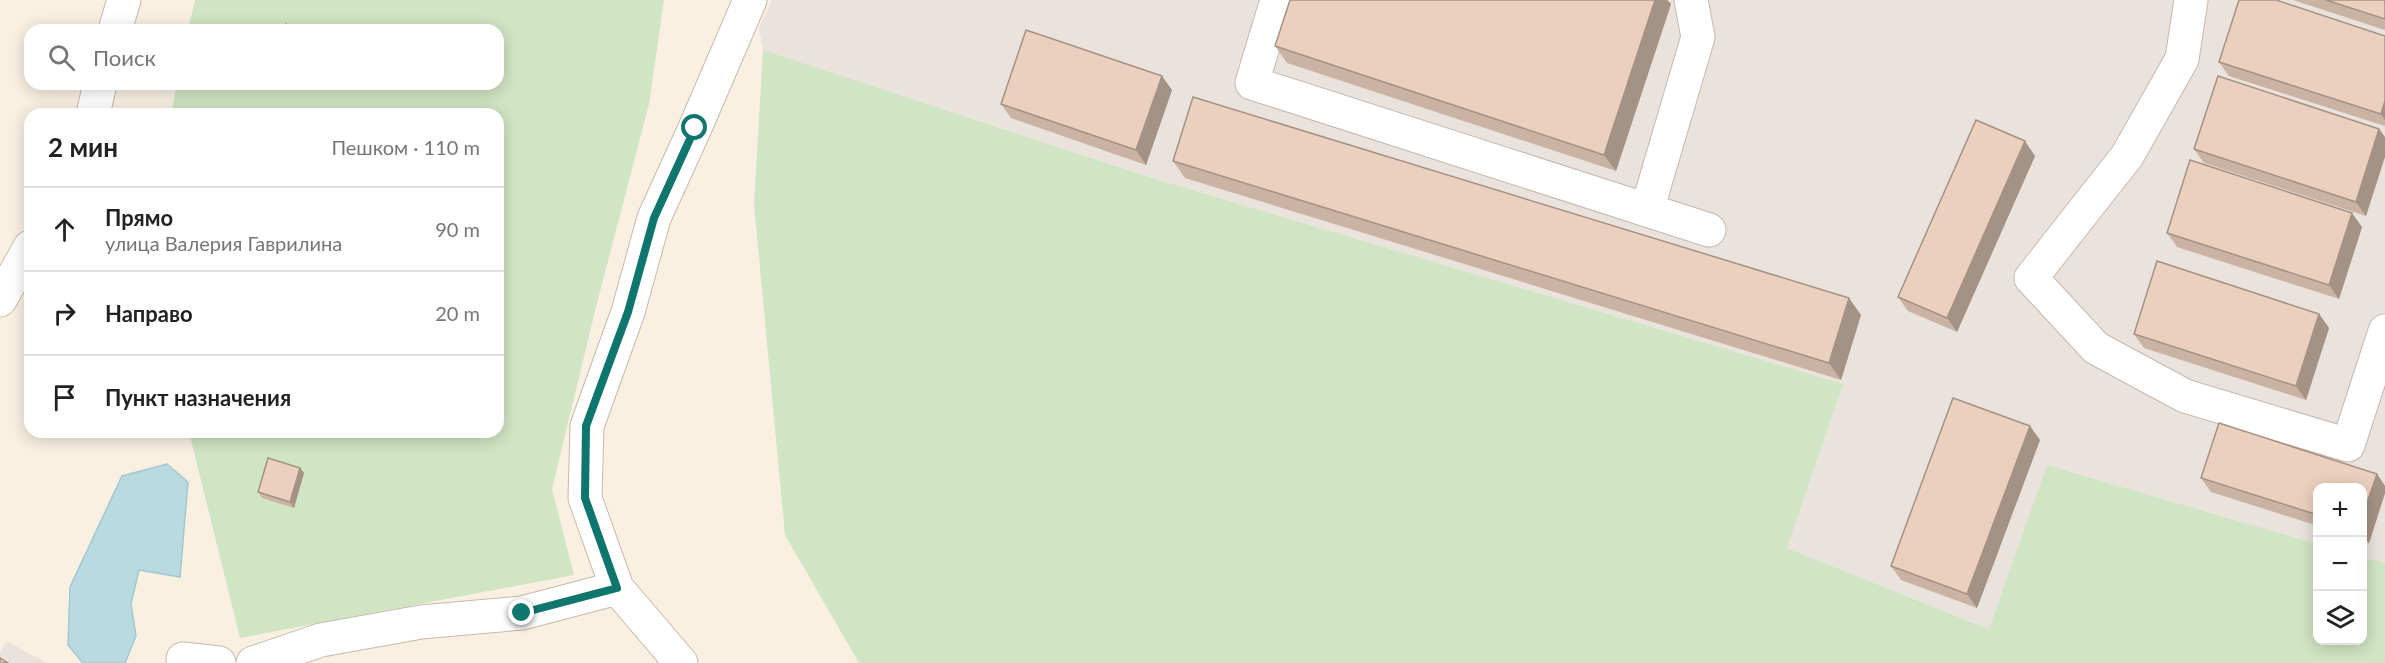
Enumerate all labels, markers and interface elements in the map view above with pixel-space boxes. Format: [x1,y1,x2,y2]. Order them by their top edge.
search box [24,24,504,90]
icon: search [45,41,78,74]
text: Поиск [93,44,156,71]
route start [681,114,707,140]
text: 2 мин [48,131,118,163]
text: Пешком · 110 m [331,135,480,159]
text: Прямо [105,204,173,231]
icon: ahead [48,213,81,246]
text: 90 m [435,217,480,241]
text: улица Валерия Гаврилина [105,231,342,255]
icon: right [48,297,81,330]
text: Направо [105,300,193,327]
text: 20 m [435,301,480,325]
icon: arrive [48,381,81,414]
text: Пункт назначения [105,384,291,411]
map controls [2313,483,2367,645]
button: + [2313,483,2367,537]
button: − [2313,537,2367,591]
button: layers [2313,591,2367,645]
route end [508,599,534,625]

